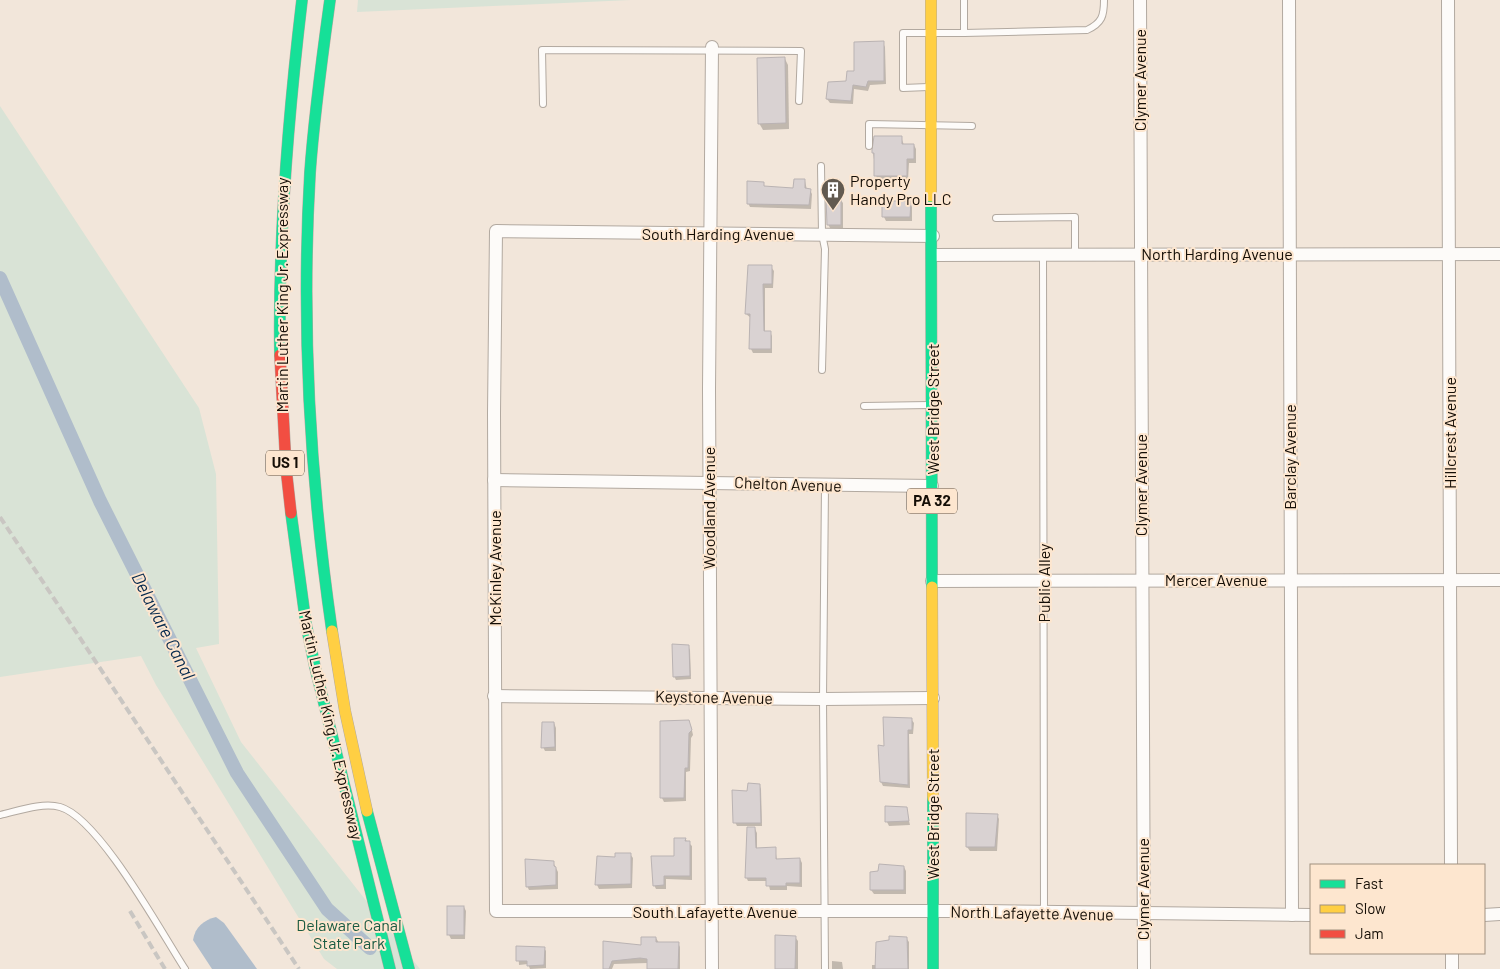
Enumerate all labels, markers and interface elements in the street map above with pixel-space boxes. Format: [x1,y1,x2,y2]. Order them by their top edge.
street label: Clymer Avenue [1130,29,1149,131]
place label: Property Handy Pro LLC [850,171,951,208]
street label: Martin Luther King Jr. Expressway [272,177,291,413]
building icon: Property Handy Pro LLC [820,177,846,211]
street label: South Harding Avenue [642,224,794,243]
street label: North Harding Avenue [1141,244,1293,263]
street label: West Bridge Street [923,344,942,475]
street label: Hillcrest Avenue [1440,377,1459,489]
street label: Barclay Avenue [1280,404,1299,510]
street label: Clymer Avenue [1131,434,1150,536]
street label: Woodland Avenue [699,447,718,569]
road number: US 1 [266,450,304,476]
street label: Chelton Avenue [734,472,842,495]
road number: PA 32 [907,488,957,514]
street label: McKinley Avenue [485,510,504,626]
street label: Public Alley [1034,543,1053,622]
water label: Delaware Canal [127,568,200,683]
street label: Mercer Avenue [1165,570,1267,589]
street label: Martin Luther King Jr. Expressway [296,608,367,842]
street label: Keystone Avenue [655,686,773,707]
street label: West Bridge Street [923,749,942,880]
street label: Clymer Avenue [1133,838,1152,940]
legend [1310,864,1485,954]
text: Fast [1355,874,1383,892]
text: Slow [1355,899,1386,917]
street label: South Lafayette Avenue [633,902,797,921]
street label: North Lafayette Avenue [950,902,1114,923]
park label: Delaware Canal State Park [296,915,402,952]
text: Jam [1355,924,1384,942]

